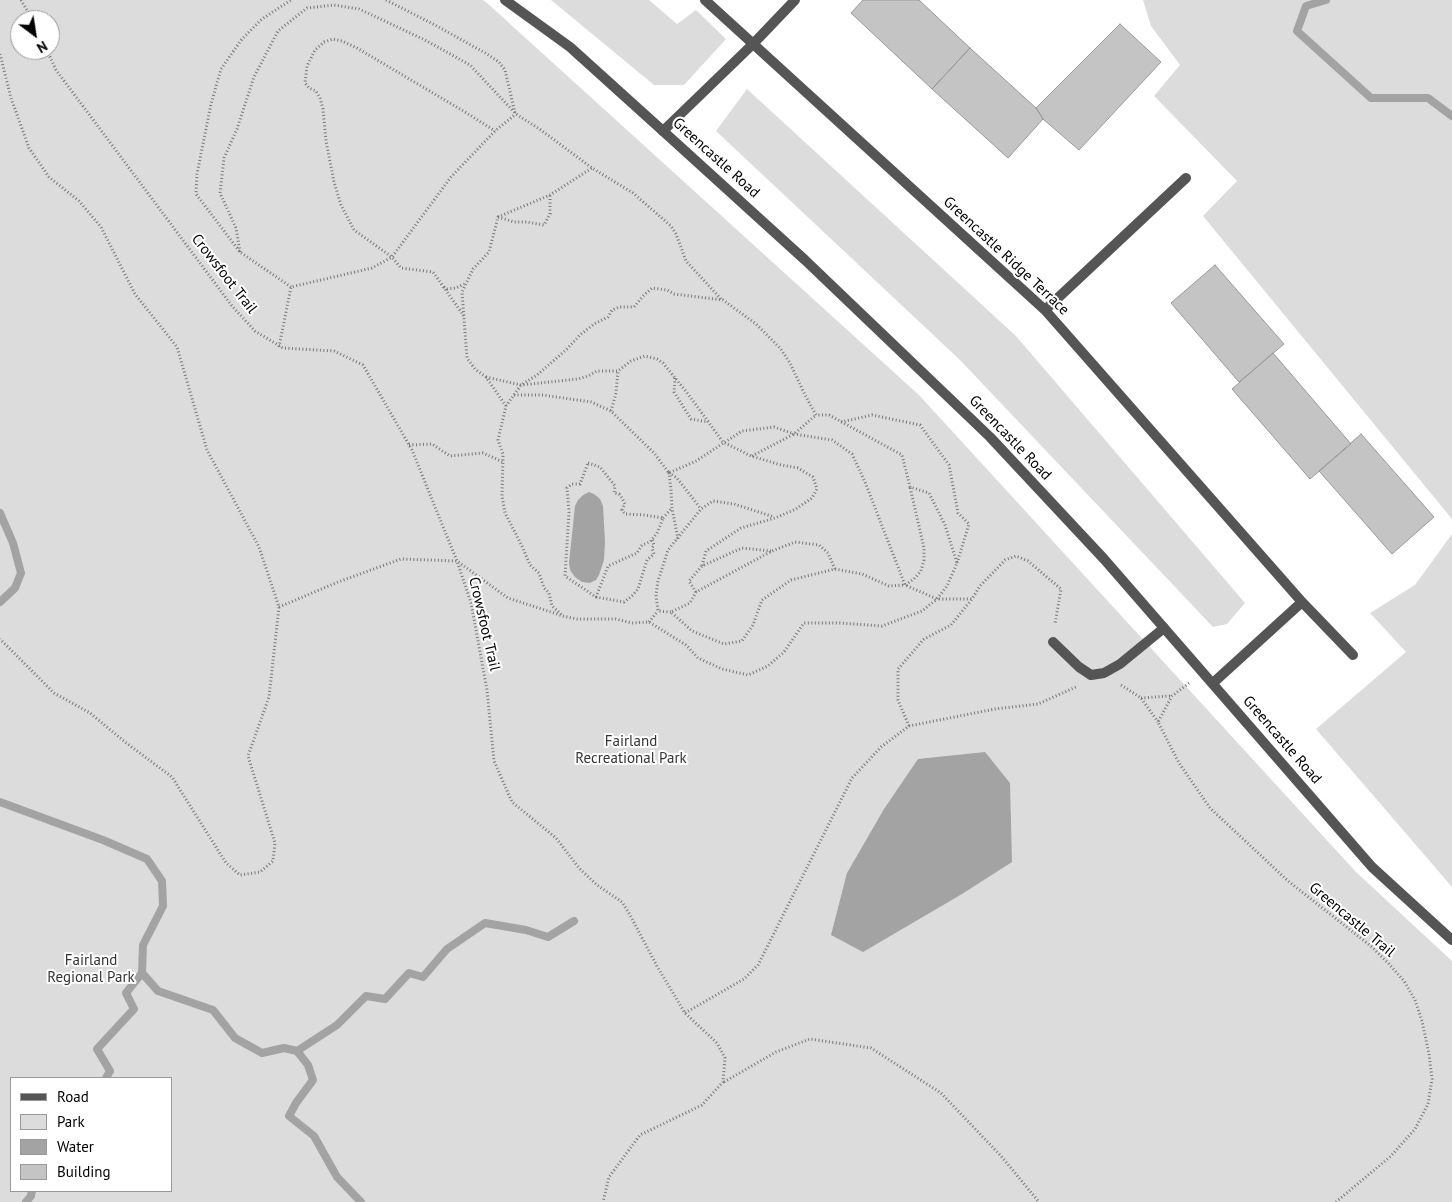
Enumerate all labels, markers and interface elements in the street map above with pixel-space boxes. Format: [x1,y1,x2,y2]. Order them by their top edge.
north arrow [10,10,60,60]
text: N [34,37,51,57]
street label: Greencastle Road [669,114,763,202]
street label: Greencastle Ridge Terrace [939,193,1073,319]
street label: Crowsfoot Trail [187,231,261,317]
street label: Greencastle Road [965,392,1055,484]
street label: Crowsfoot Trail [464,575,504,673]
street label: Greencastle Road [1239,692,1325,788]
park label: Fairland Recreational Park [575,733,687,768]
street label: Greencastle Trail [1305,879,1399,961]
park label: Fairland Regional Park [47,952,135,987]
legend [10,1077,172,1192]
text: Road [57,1087,89,1106]
text: Park [57,1112,85,1131]
text: Water [57,1137,94,1156]
text: Building [57,1162,111,1181]

